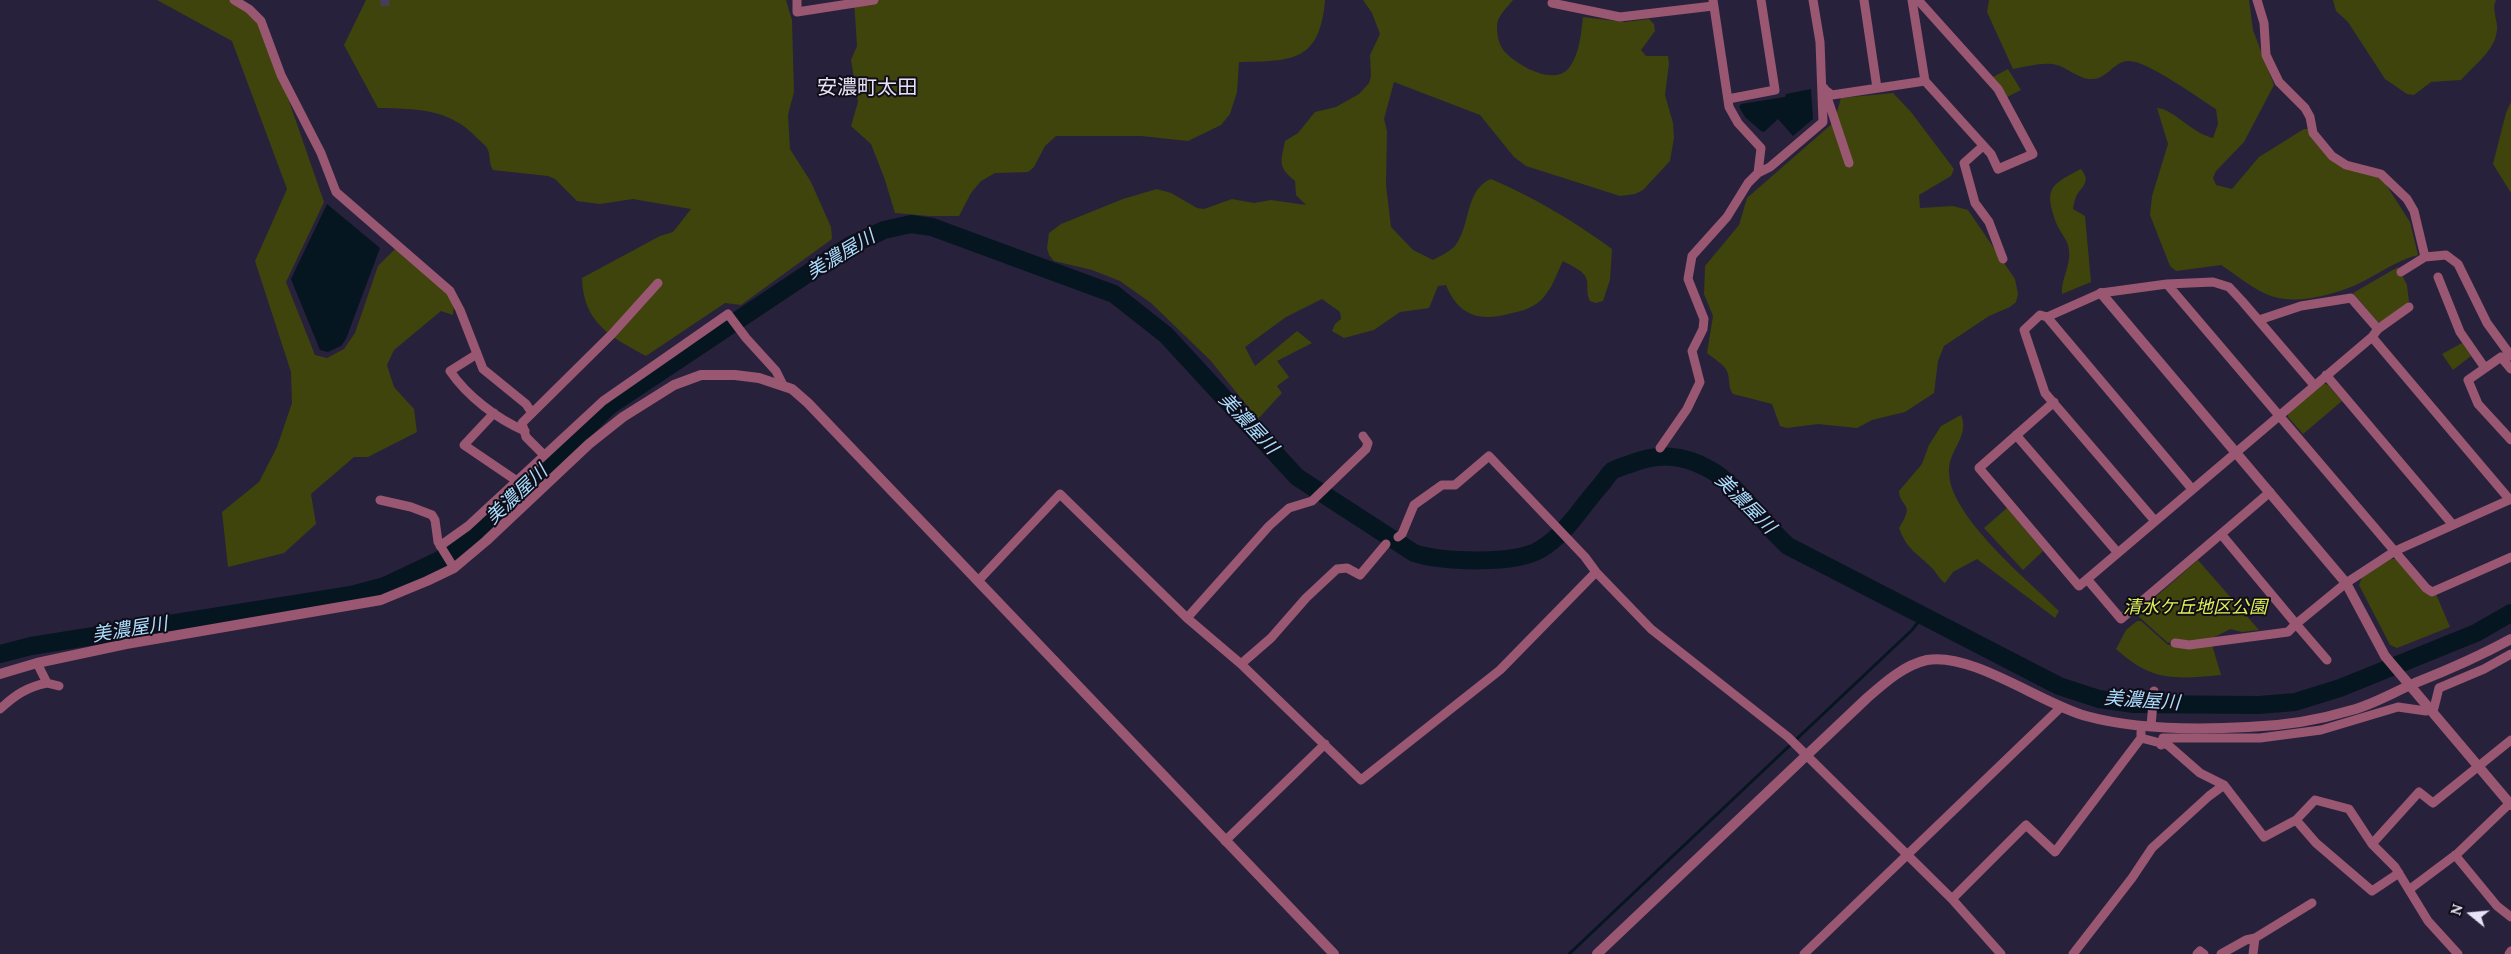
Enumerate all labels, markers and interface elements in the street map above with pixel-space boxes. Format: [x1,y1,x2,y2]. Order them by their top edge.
district label: 安濃町太田 [817,76,917,100]
water label: 美濃屋川 [803,226,879,284]
water label: 美濃屋川 [1214,388,1282,460]
water label: 美濃屋川 [481,461,553,529]
water label: 美濃屋川 [1710,469,1780,539]
park label: 清水ケ丘地区公園 [2123,597,2267,619]
water label: 美濃屋川 [91,613,169,647]
water label: 美濃屋川 [2103,687,2181,715]
north arrow [2446,889,2496,939]
text: N [2446,902,2467,917]

